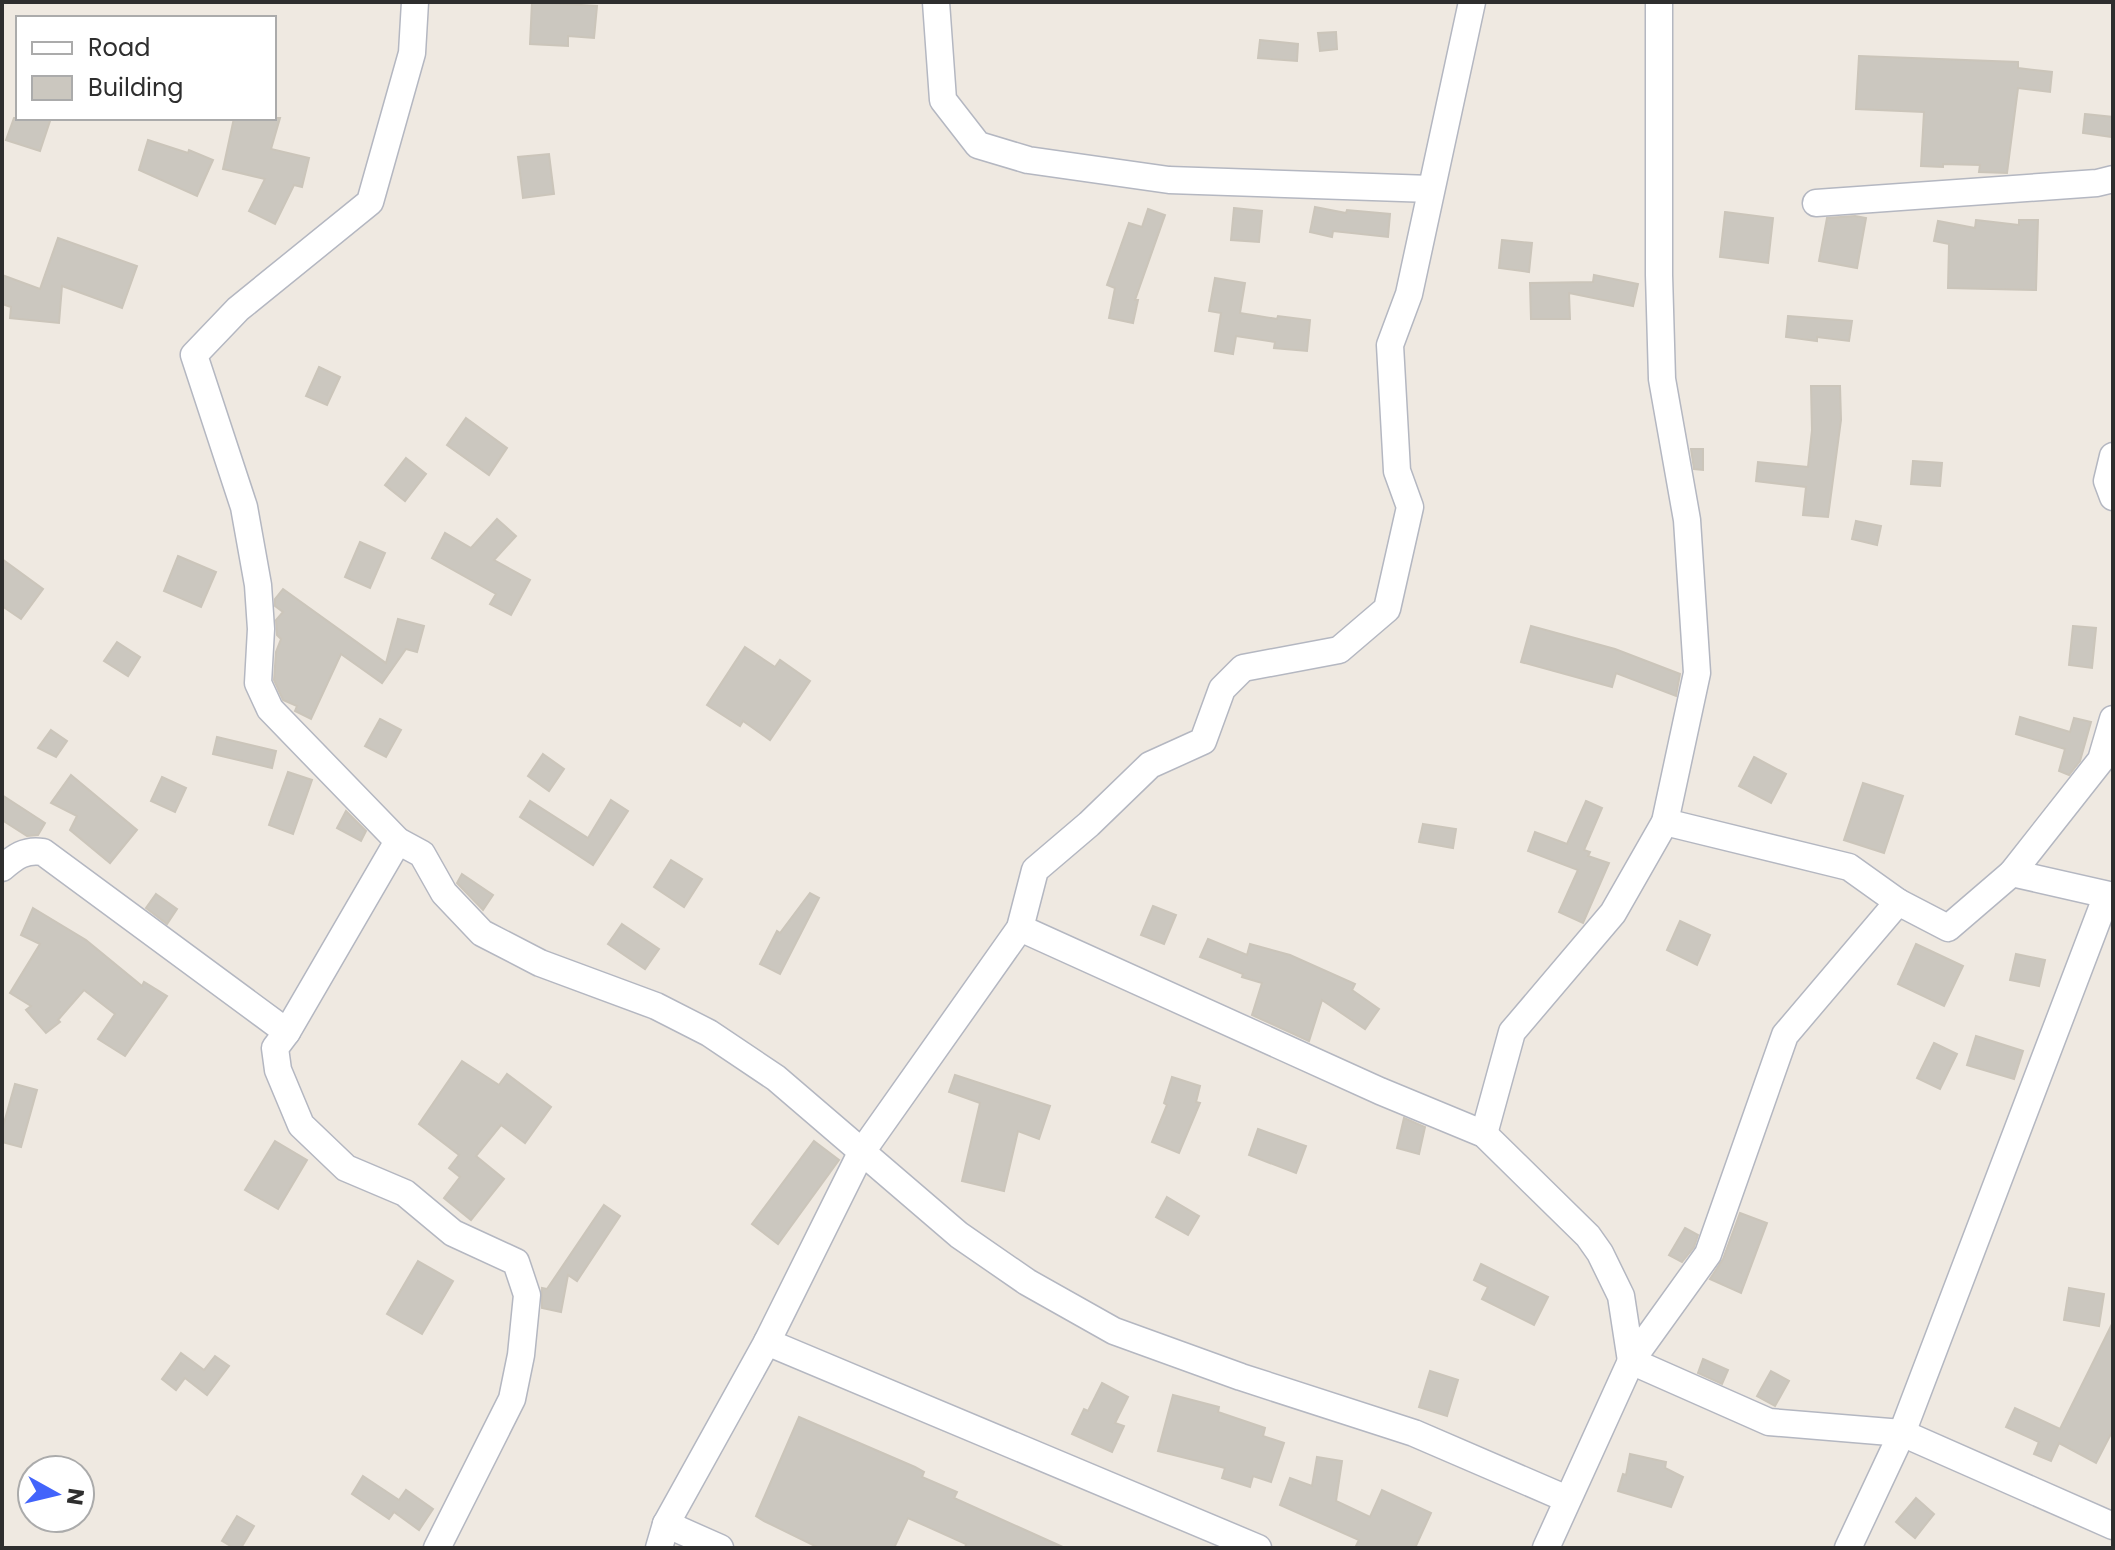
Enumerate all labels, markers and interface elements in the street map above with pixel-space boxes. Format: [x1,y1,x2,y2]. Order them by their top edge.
legend [16,16,276,120]
text: Road [88,31,150,64]
text: Building [88,71,184,104]
north arrow [16,1454,96,1534]
text: N [59,1486,92,1507]

